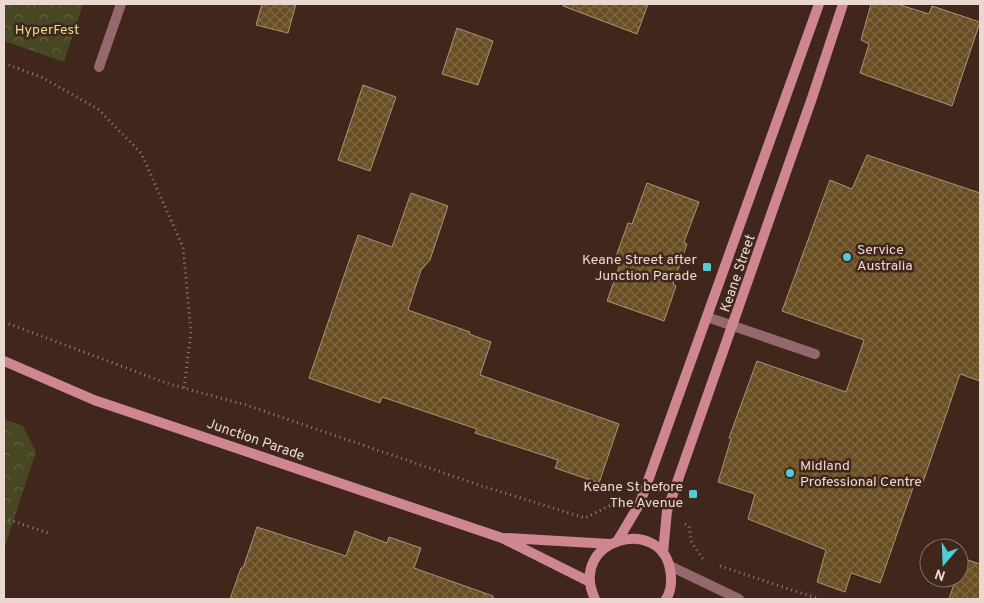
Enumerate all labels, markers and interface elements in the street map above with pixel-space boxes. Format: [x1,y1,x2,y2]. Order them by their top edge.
park label: HyperFest [15,22,79,39]
street label: Keane Street [717,232,760,315]
place label: Service Australia [857,242,913,275]
marker: Service Australia [841,251,853,263]
place label: Keane Street after Junction Parade [582,252,698,285]
marker: Keane Street after Junction Parade [701,261,713,273]
street label: Junction Parade [204,416,307,465]
place label: Midland Professional Centre [800,458,922,491]
marker: Midland Professional Centre [784,467,796,479]
place label: Keane St before The Avenue [583,479,683,512]
marker: Keane St before The Avenue [687,488,699,500]
north arrow [919,538,969,588]
text: N [933,564,948,584]

